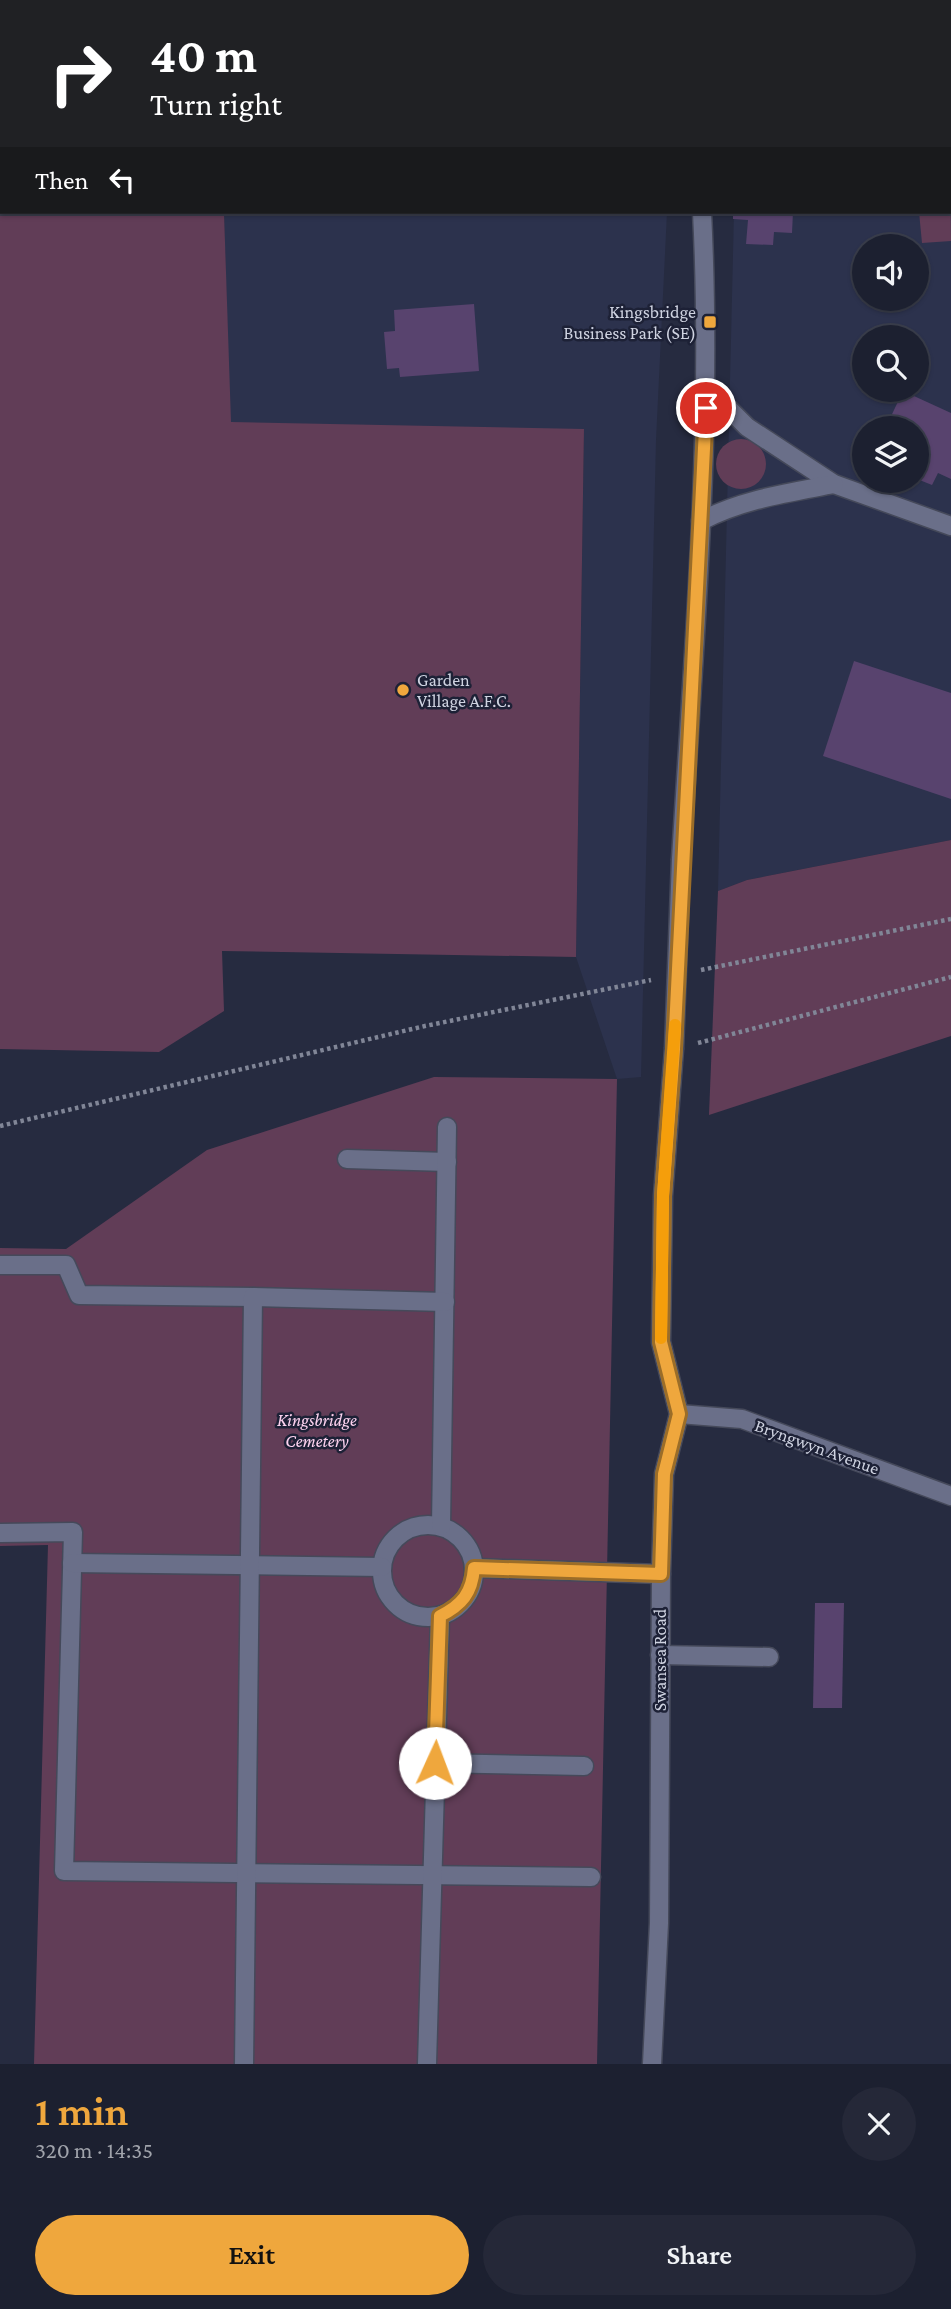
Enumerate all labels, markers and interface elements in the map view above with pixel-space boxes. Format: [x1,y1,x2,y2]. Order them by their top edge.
icon: right [35,28,126,119]
text: 40 m [150,28,257,83]
text: Turn right [150,86,282,122]
icon: left [103,161,141,199]
text: Then [35,166,89,195]
map controls [852,234,929,493]
button: sound [852,234,929,311]
place label: Kingsbridge Business Park (SE) [564,302,696,344]
marker: Kingsbridge Business Park (SE) [702,314,718,330]
button: search [852,325,929,402]
pin [676,378,736,438]
icon: arrive [687,389,725,427]
button: layers [852,416,929,493]
place label: Garden Village A.F.C. [417,670,511,711]
marker: Garden Village A.F.C. [395,682,411,698]
park label: Kingsbridge Cemetery [277,1410,357,1451]
street label: Bryngwyn Avenue [752,1415,882,1479]
street label: Swansea Road [650,1608,670,1711]
position arrow [398,1726,472,1800]
text: 1 min [35,2087,128,2134]
button: close [842,2087,916,2161]
text: 320 m · 14:35 [35,2137,153,2163]
button: Exit [35,2215,469,2295]
button: Share [483,2215,916,2295]

